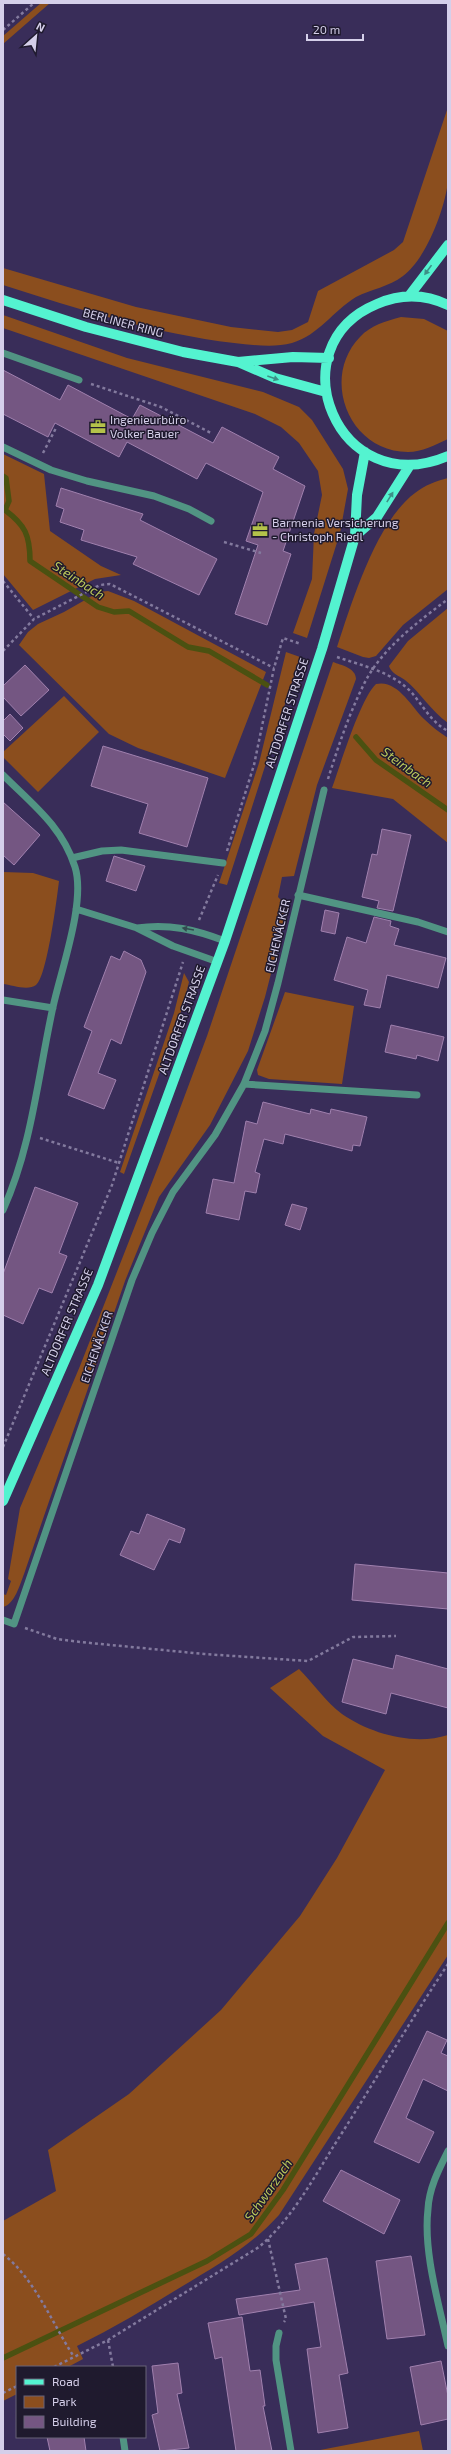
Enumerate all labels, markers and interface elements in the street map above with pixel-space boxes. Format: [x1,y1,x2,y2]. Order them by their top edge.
north arrow [16,16,56,56]
scale bar [307,16,363,42]
text: N [34,19,47,34]
text: 20 m [313,22,340,36]
one-way arrow [424,265,432,275]
street label: BERLINER RING [81,305,165,340]
one-way arrow [268,375,280,381]
place label: Ingenieurbüro Volker Bauer [110,412,187,440]
office icon: Ingenieurbüro Volker Bauer [89,418,107,436]
one-way arrow [387,491,394,503]
place label: Barmenia Versicherung - Christoph Riedl [272,515,399,543]
office icon: Barmenia Versicherung - Christoph Riedl [251,521,269,539]
water label: Steinbach [50,557,108,603]
street label: ALTDORFER STRASSE [262,656,311,769]
water label: Steinbach [379,743,435,791]
street label: EICHENÄCKER [262,898,292,974]
one-way arrow [182,925,194,931]
street label: ALTDORFER STRASSE [155,963,207,1076]
street label: ALTDORFER STRASSE [37,1266,95,1377]
street label: EICHENÄCKER [77,1309,115,1385]
water label: Schwarzach [241,2156,295,2224]
legend [16,2366,146,2438]
text: Road [52,2374,80,2388]
text: Park [52,2394,77,2408]
text: Building [52,2414,97,2428]

